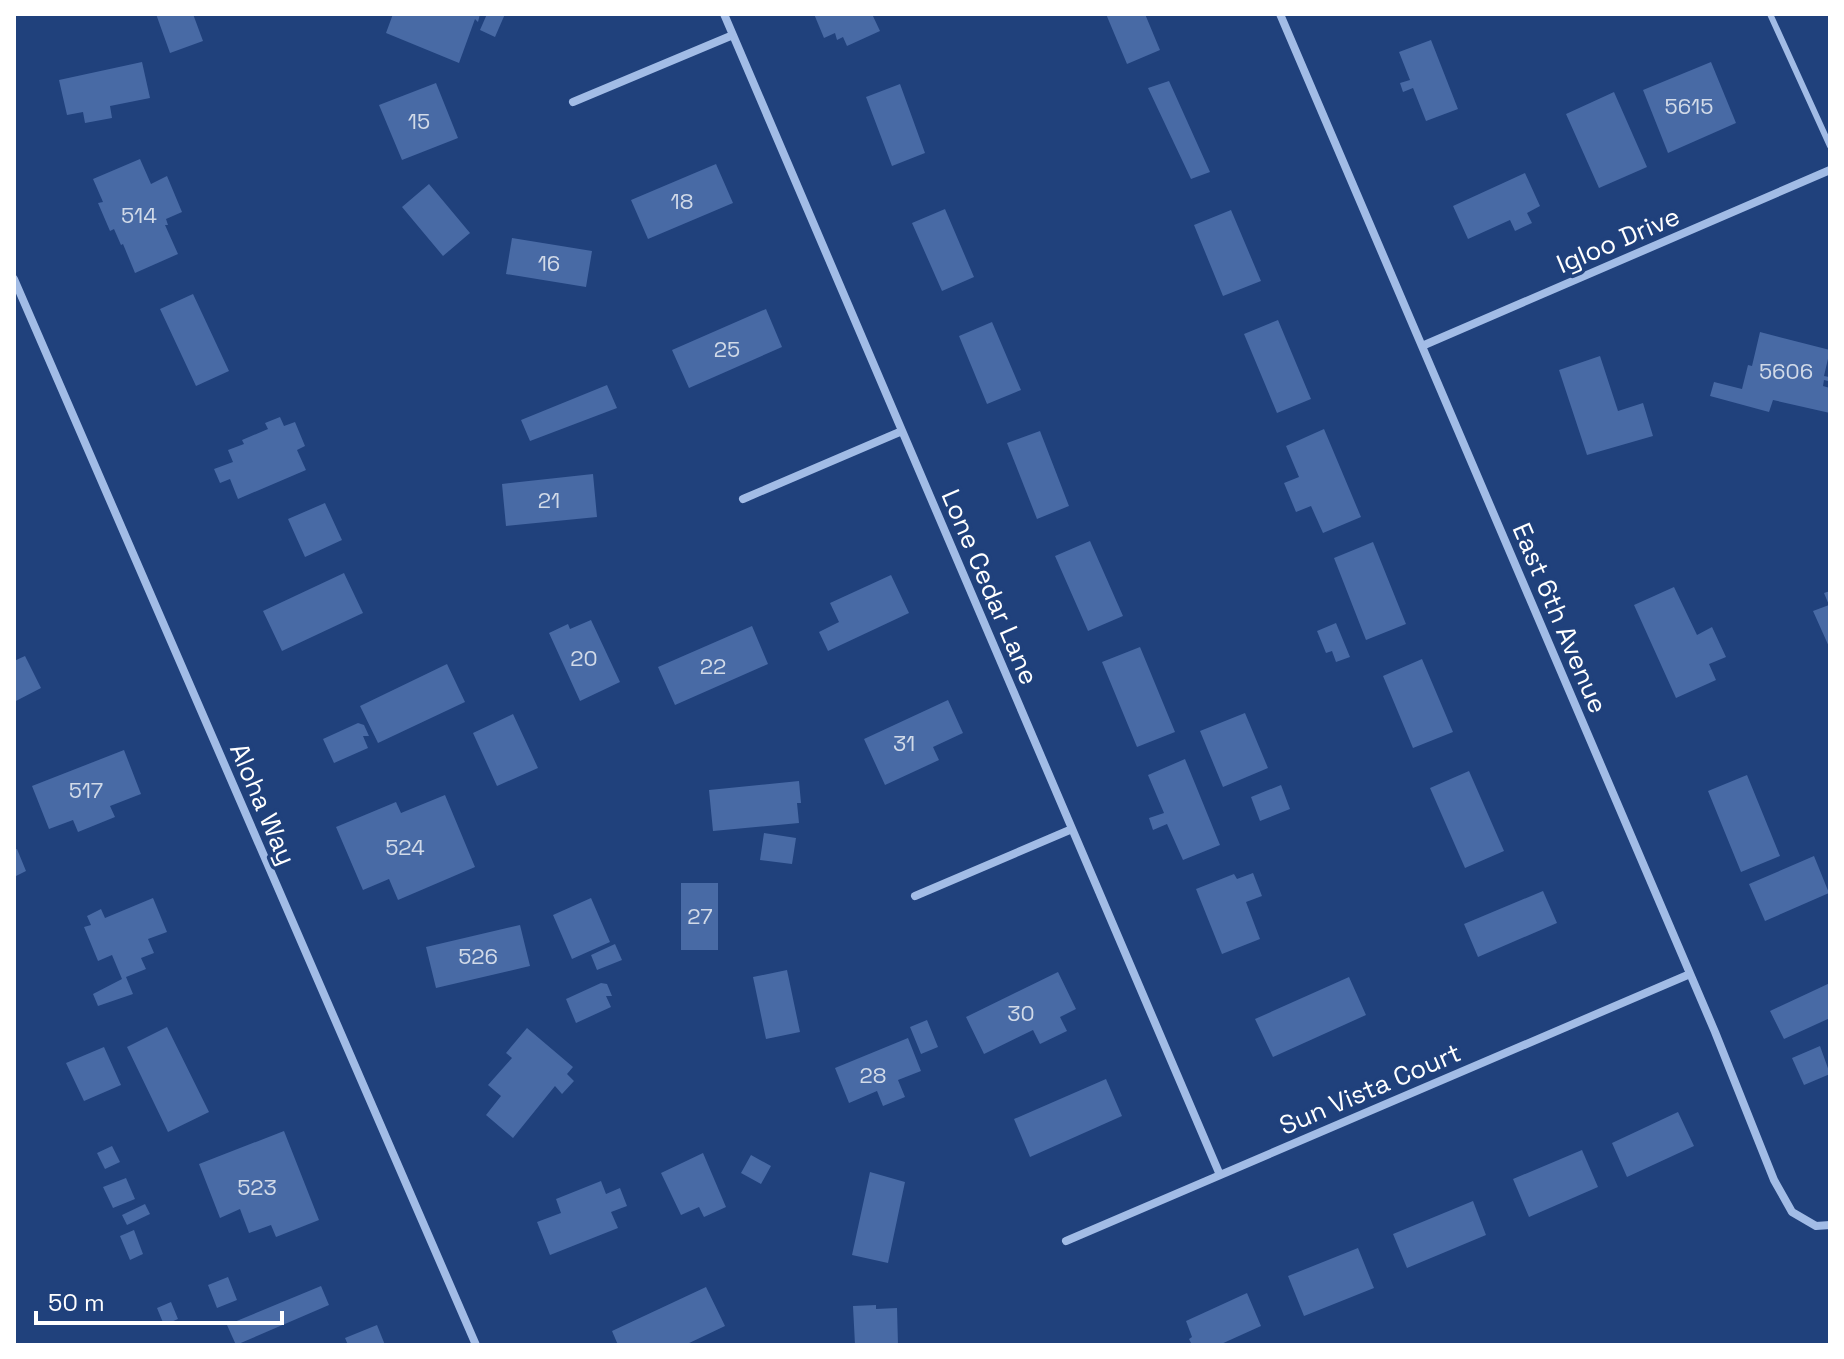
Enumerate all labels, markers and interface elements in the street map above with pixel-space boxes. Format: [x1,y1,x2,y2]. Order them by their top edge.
house number: 5615 [1665,92,1713,120]
house number: 15 [408,107,430,135]
house number: 18 [671,187,693,215]
street label: Igloo Drive [1551,199,1685,281]
house number: 514 [121,201,157,229]
house number: 16 [538,249,560,277]
house number: 25 [714,335,740,363]
house number: 5606 [1759,357,1813,385]
street label: Lone Cedar Lane [934,484,1046,690]
house number: 21 [538,486,560,514]
street label: East 6th Avenue [1505,518,1615,718]
house number: 20 [570,644,598,672]
house number: 22 [700,652,726,680]
house number: 31 [893,729,915,757]
street label: Aloha Way [222,738,304,870]
house number: 517 [69,776,103,804]
house number: 524 [385,833,425,861]
house number: 27 [687,902,713,930]
house number: 526 [458,942,498,970]
house number: 30 [1007,999,1035,1027]
street label: Sun Vista Court [1274,1035,1466,1143]
house number: 28 [860,1061,886,1089]
house number: 523 [237,1173,277,1201]
scale bar [36,1275,282,1325]
text: 50 m [48,1287,105,1318]

